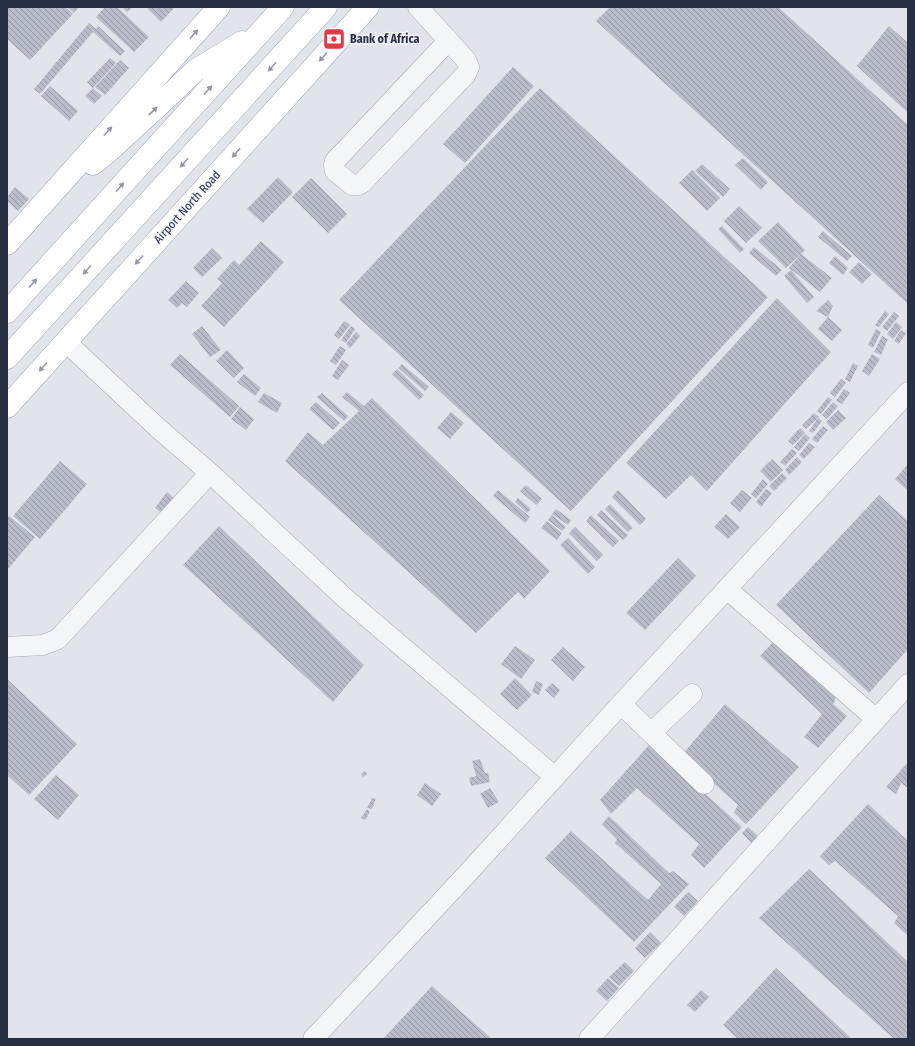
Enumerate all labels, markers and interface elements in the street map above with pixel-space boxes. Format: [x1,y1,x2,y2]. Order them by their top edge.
bank icon: Bank of Africa [321,26,347,52]
one-way arrow [190,29,199,40]
place label: Bank of Africa [350,32,419,46]
one-way arrow [318,52,327,62]
one-way arrow [267,62,276,72]
one-way arrow [203,85,212,96]
one-way arrow [148,106,158,116]
one-way arrow [103,126,112,136]
one-way arrow [231,148,240,159]
one-way arrow [179,158,189,168]
street label: Airport North Road [151,168,223,246]
one-way arrow [116,182,125,192]
one-way arrow [134,255,144,265]
one-way arrow [83,264,92,275]
one-way arrow [28,278,38,288]
one-way arrow [38,362,47,372]

